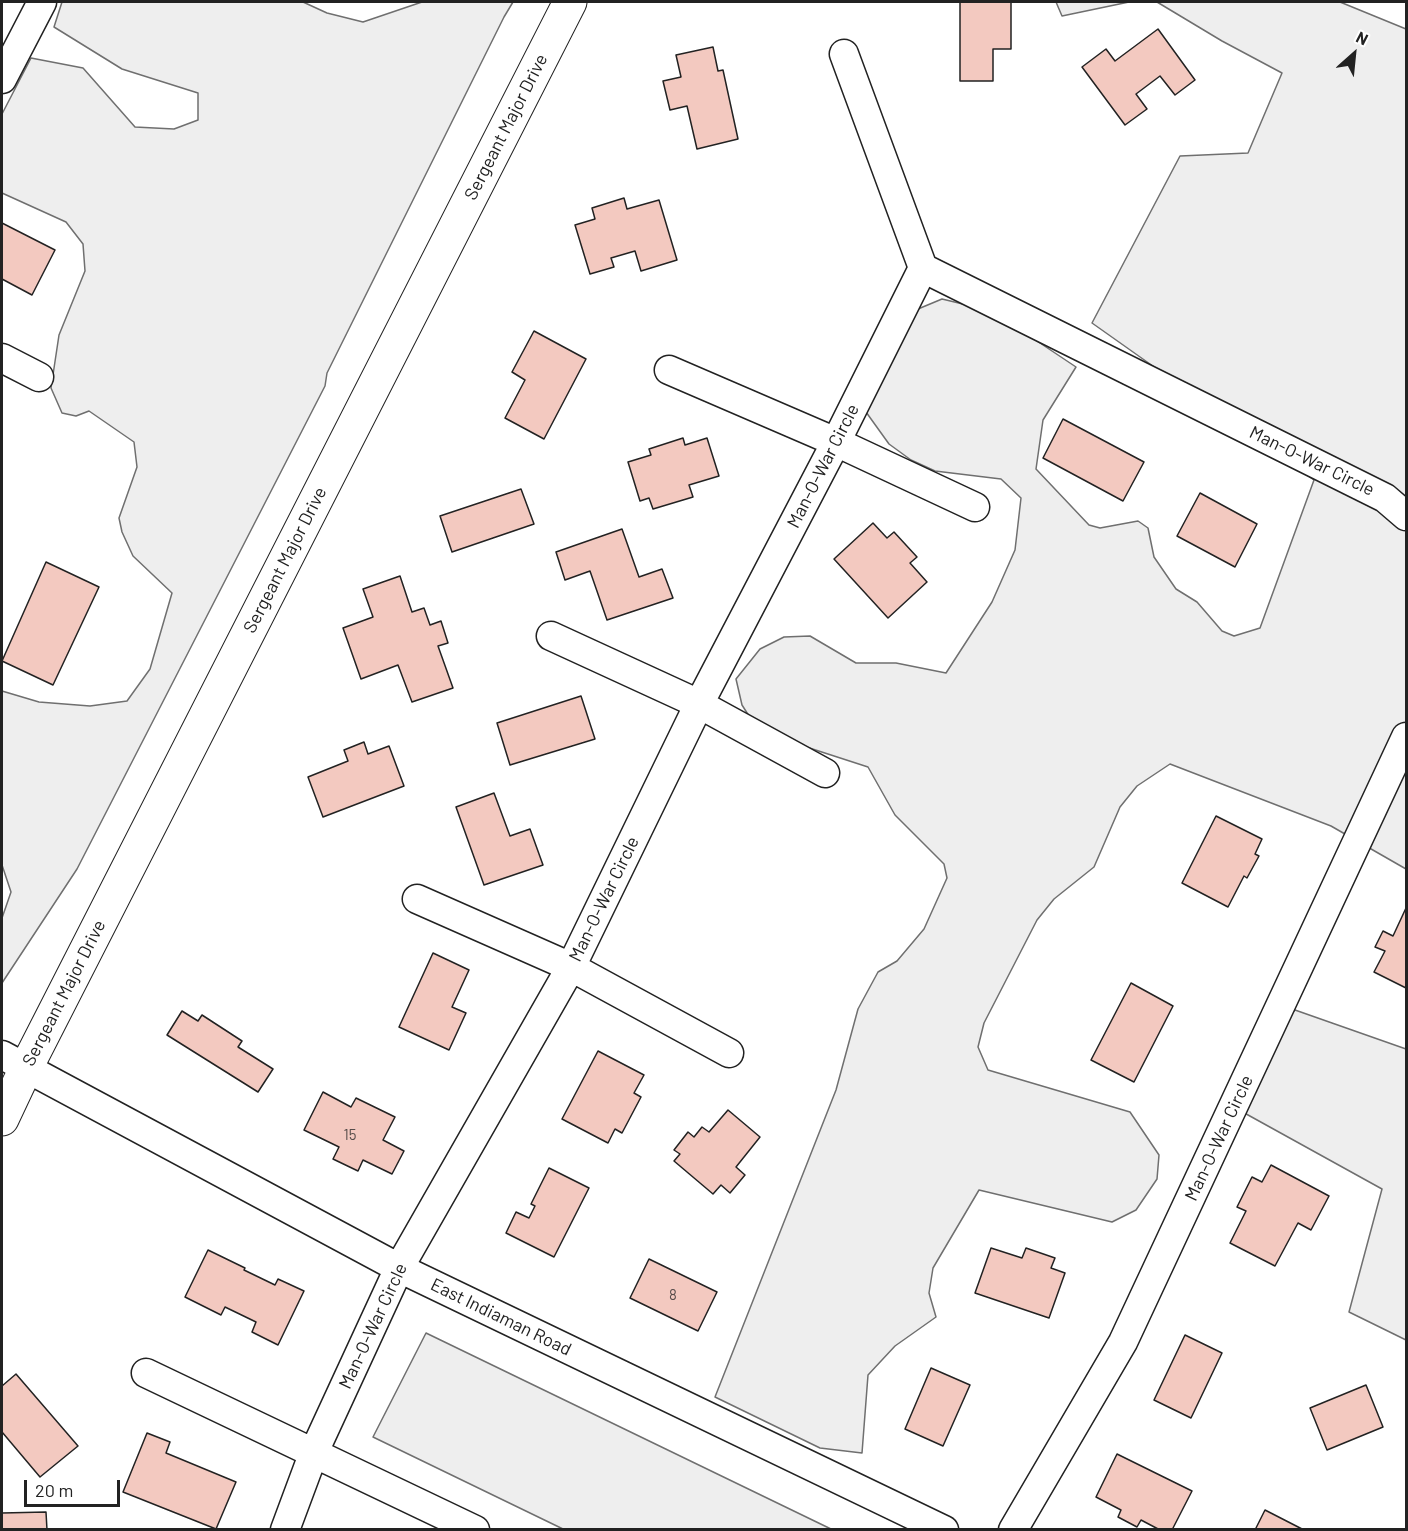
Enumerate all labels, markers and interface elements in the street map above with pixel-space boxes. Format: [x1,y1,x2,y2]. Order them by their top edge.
north arrow [1324,24,1384,84]
text: N [1353,27,1371,48]
street label: Sergeant Major Drive [460,50,552,204]
street label: Man-O-War Circle [782,400,864,532]
street label: Man-O-War Circle [1246,421,1378,501]
street label: Sergeant Major Drive [239,483,331,637]
street label: Man-O-War Circle [564,833,644,965]
street label: Sergeant Major Drive [18,916,110,1070]
street label: Man-O-War Circle [1180,1072,1258,1204]
house number: 15 [344,1126,356,1144]
street label: Man-O-War Circle [334,1260,412,1392]
street label: East Indiaman Road [427,1274,575,1360]
house number: 8 [669,1286,677,1304]
scale bar [27,1468,123,1506]
text: 20 m [35,1479,73,1501]

